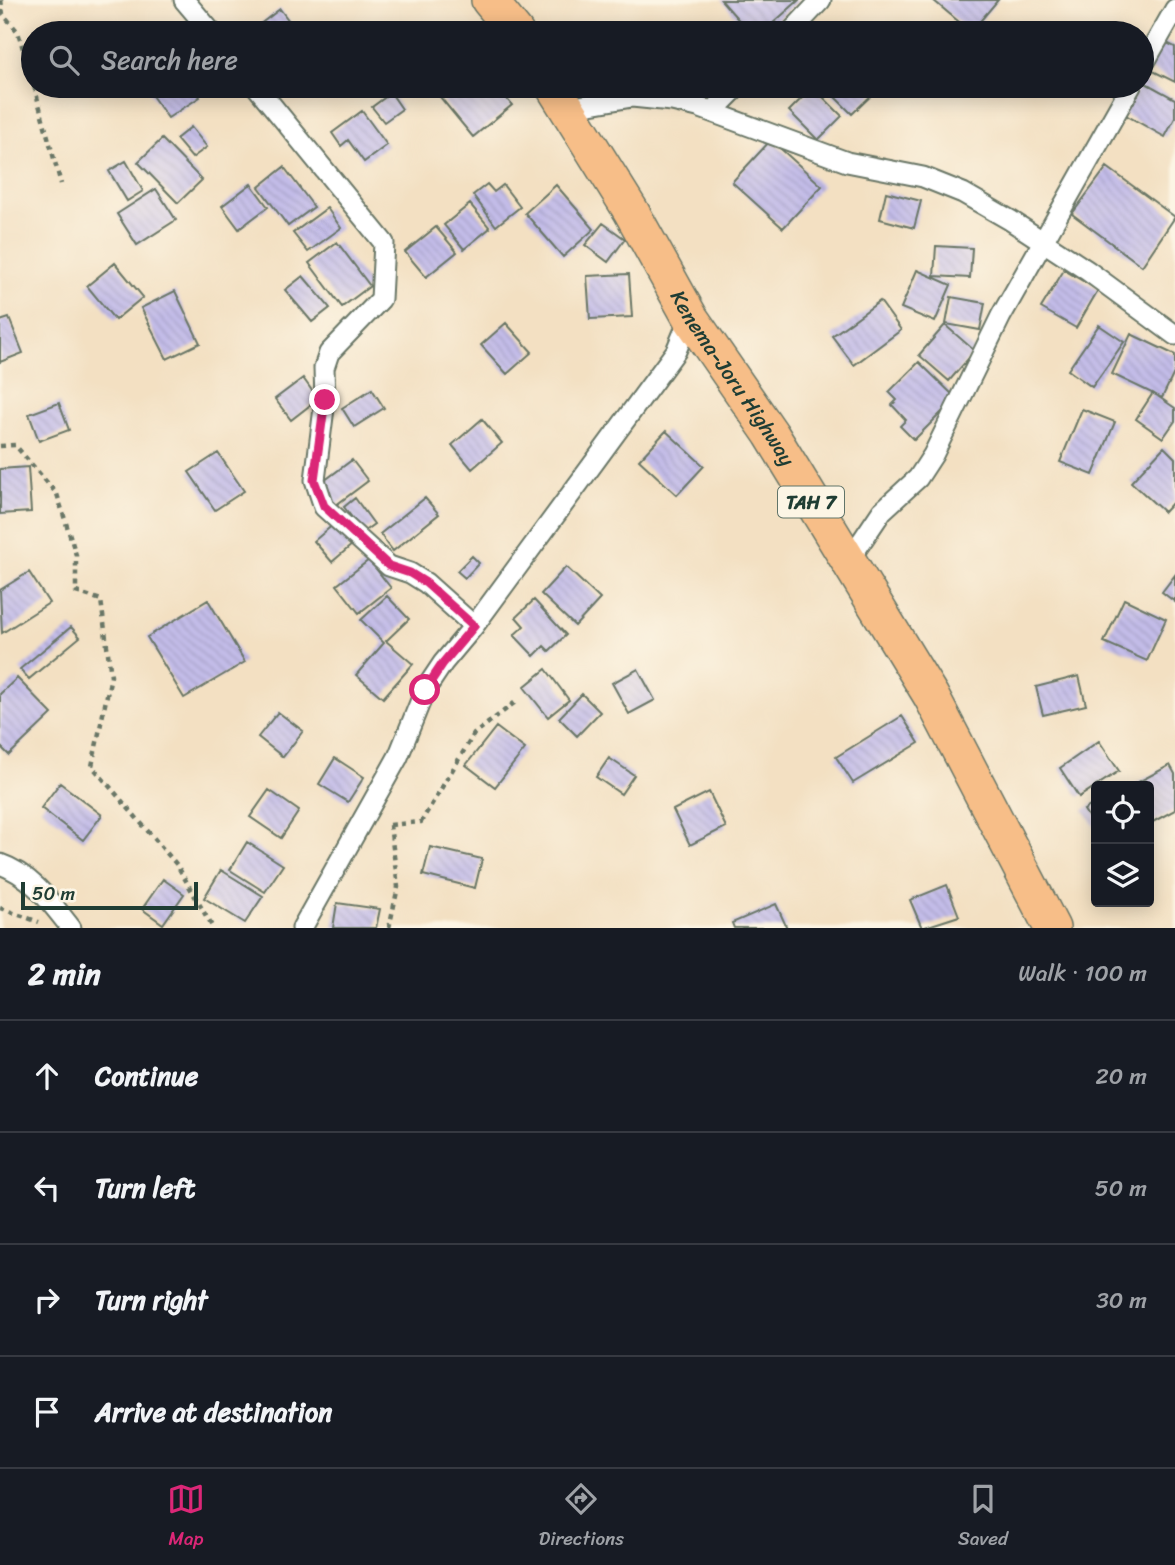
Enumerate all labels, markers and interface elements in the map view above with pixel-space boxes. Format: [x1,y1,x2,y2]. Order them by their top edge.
search box [21,21,1154,98]
text: Search here [101,37,238,83]
icon: search [45,41,83,79]
street label: Kenema-Joru Highway [659,283,806,474]
route end [309,384,340,415]
road number: TAH 7 [778,486,844,517]
route start [409,674,440,705]
map controls [1091,781,1154,907]
button: locate [1091,781,1154,844]
button: layers [1091,844,1154,907]
text: 50 m [32,877,75,910]
scale bar [21,879,198,911]
text: 2 min [28,947,101,1001]
text: Walk · 100 m [1018,953,1147,994]
text: Continue [95,1053,198,1099]
text: 20 m [1096,1056,1147,1097]
icon: ahead [28,1057,66,1095]
text: Turn left [95,1165,195,1211]
text: 50 m [1095,1168,1147,1209]
icon: left [28,1169,66,1207]
text: Turn right [95,1277,208,1323]
text: 30 m [1096,1280,1147,1321]
icon: right [28,1281,66,1319]
text: Arrive at destination [95,1389,332,1435]
icon: arrive [28,1393,66,1431]
tab: Map [167,1480,205,1555]
tab: Directions [539,1480,624,1555]
tab: Saved [958,1480,1008,1555]

